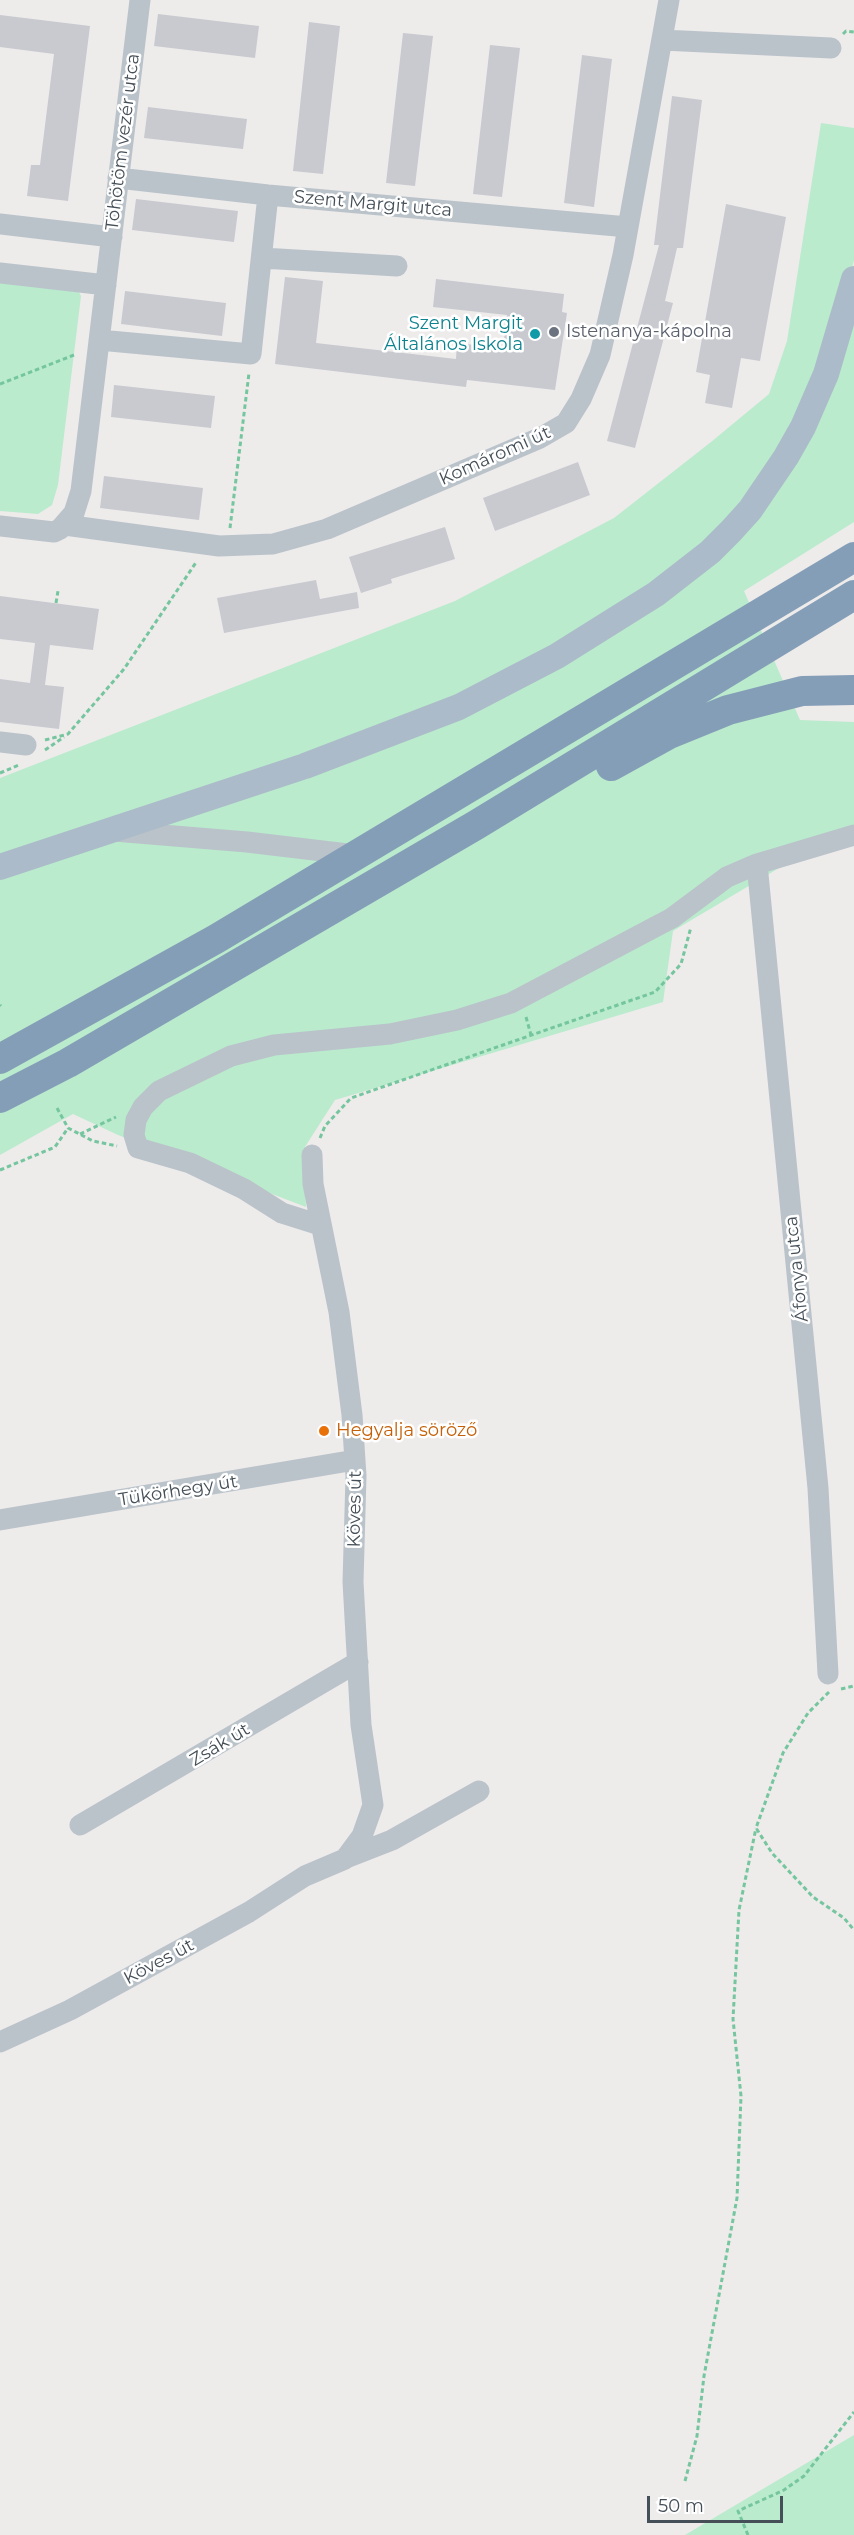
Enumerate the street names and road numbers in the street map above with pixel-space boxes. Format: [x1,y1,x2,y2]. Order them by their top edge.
street label: Töhötöm vezér utca [101,52,145,232]
street label: Szent Margit utca [293,186,453,222]
street label: Komáromi út [436,422,554,490]
street label: Áfonya utca [781,1215,813,1323]
street label: Köves út [344,1470,366,1548]
street label: Tükörhegy út [117,1471,239,1511]
street label: Zsák út [186,1719,254,1771]
street label: Köves út [120,1934,198,1990]

